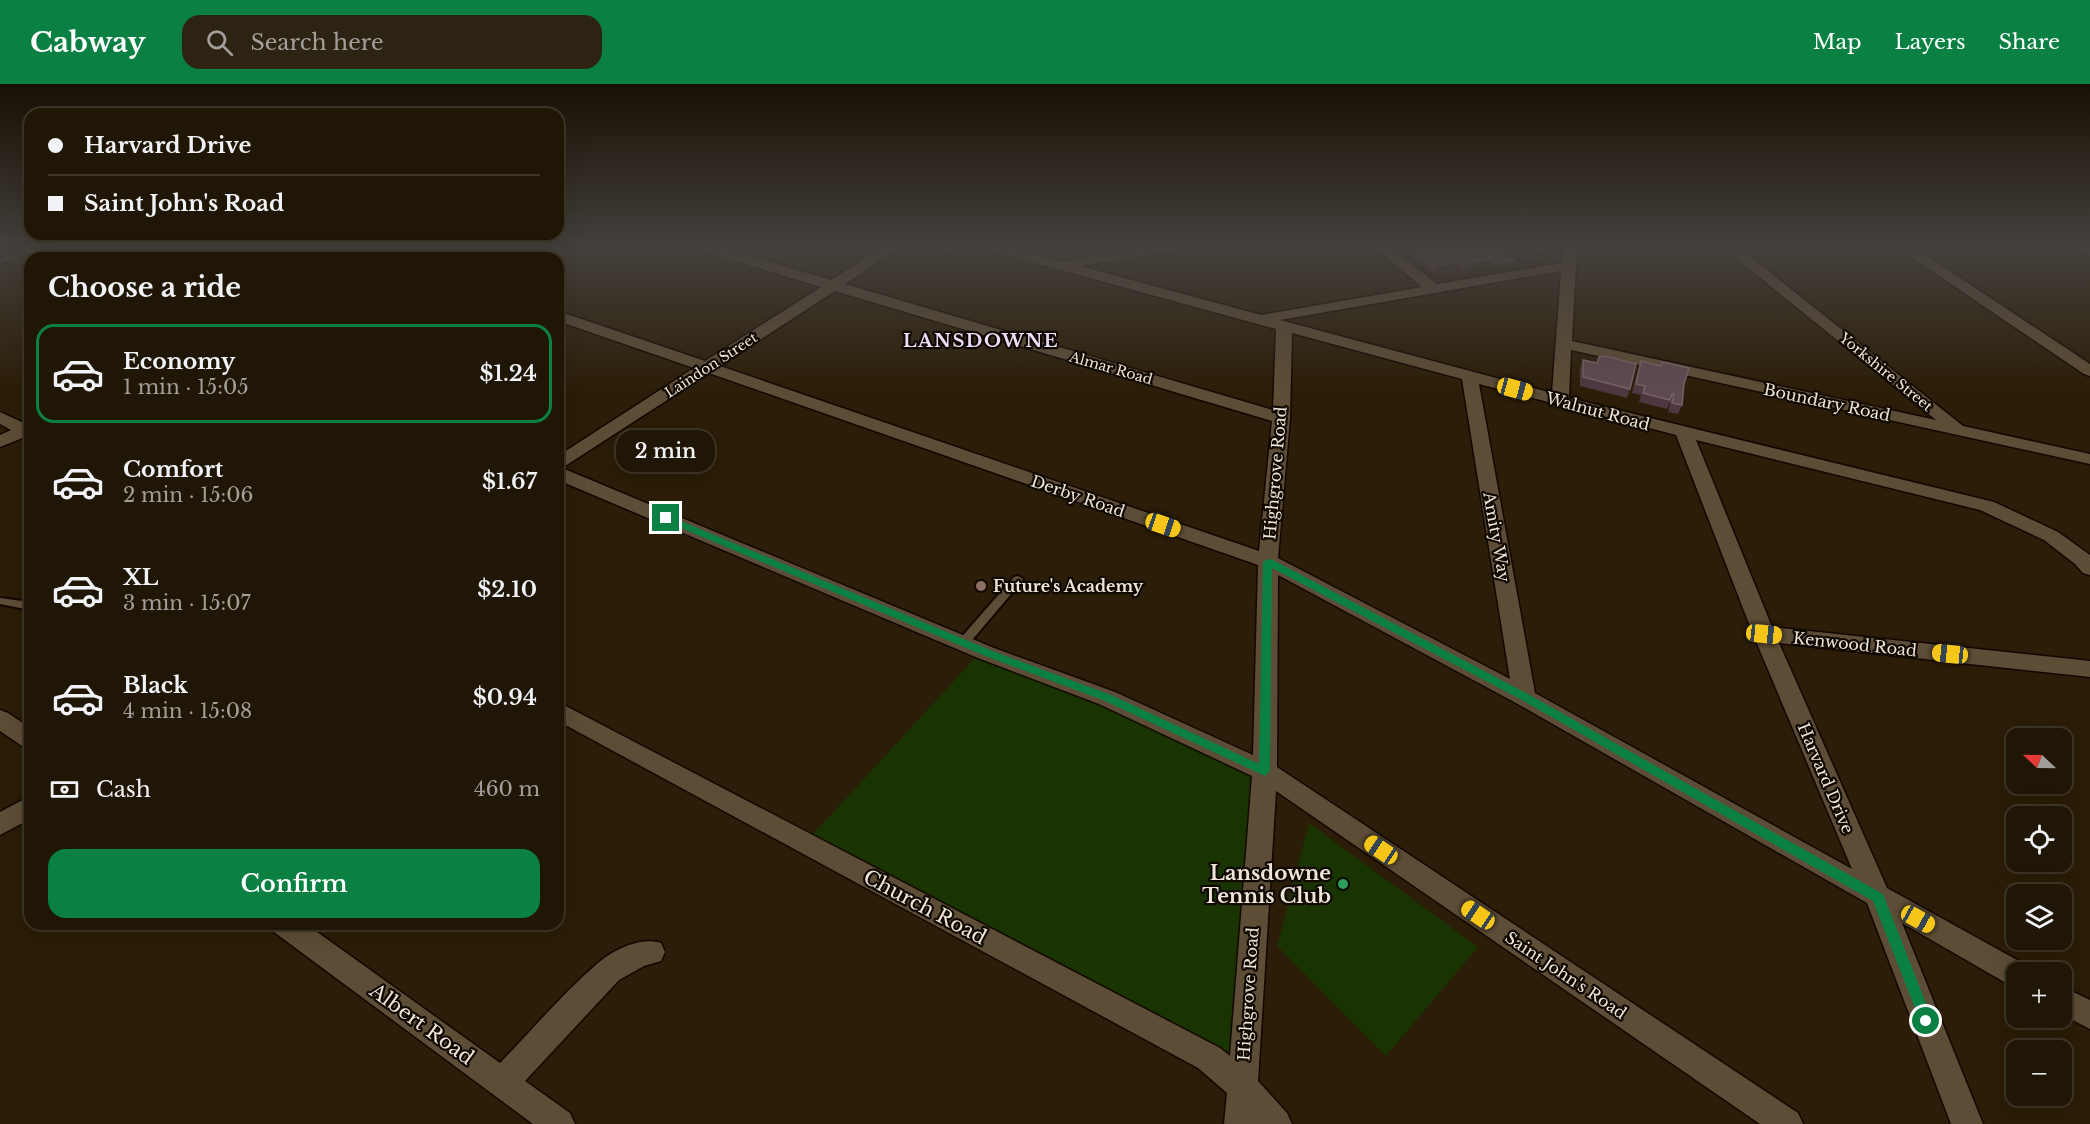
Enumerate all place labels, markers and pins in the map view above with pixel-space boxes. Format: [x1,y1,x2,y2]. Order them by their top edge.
place label: Future's Academy [993,576,1144,596]
marker: Future's Academy [974,579,988,593]
place label: Lansdowne Tennis Club [1202,861,1331,908]
marker: Lansdowne Tennis Club [1336,877,1350,891]

